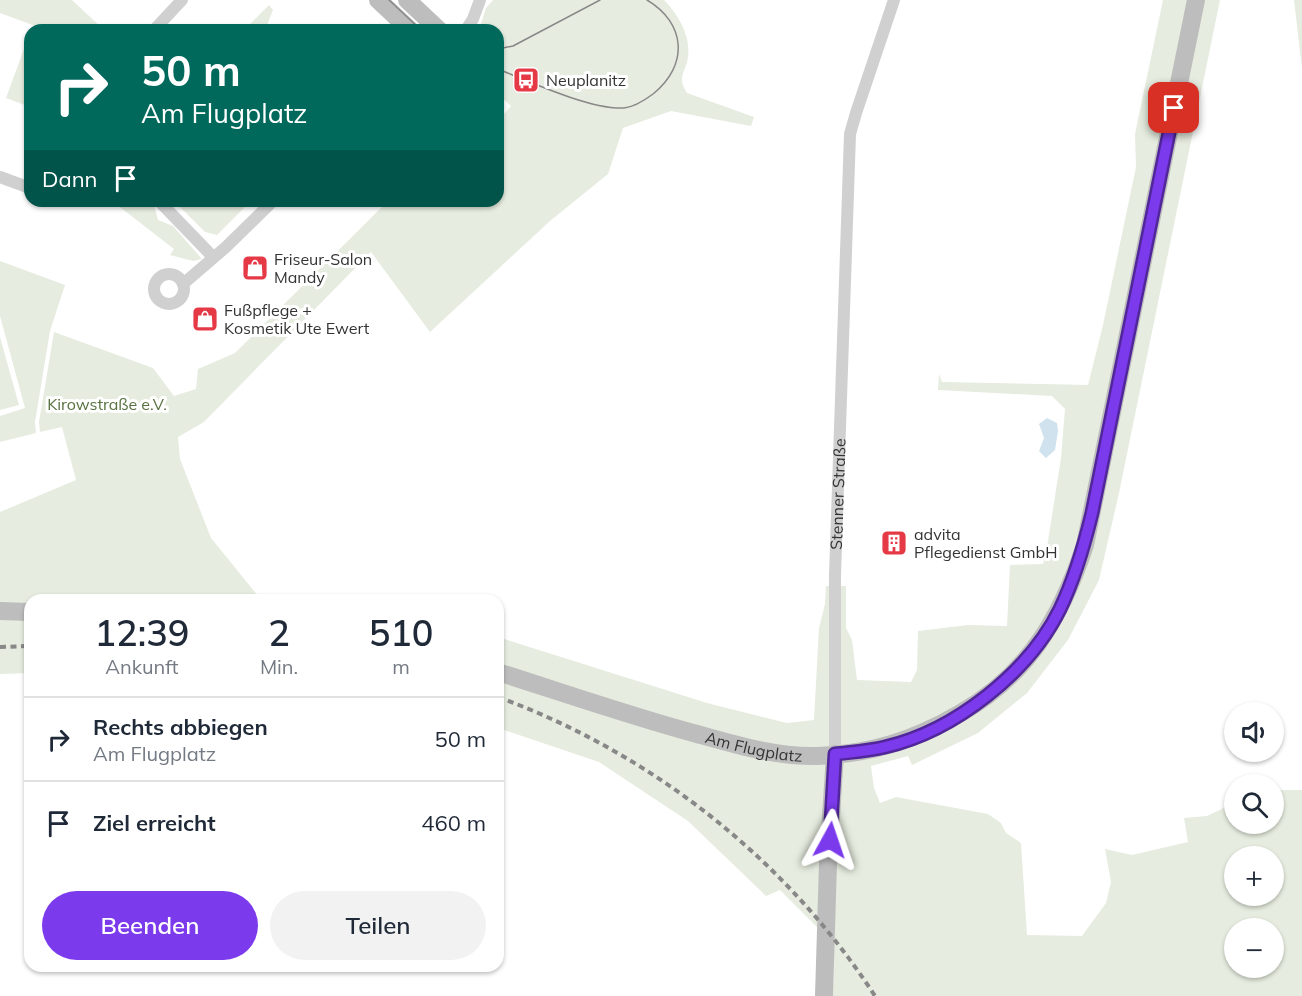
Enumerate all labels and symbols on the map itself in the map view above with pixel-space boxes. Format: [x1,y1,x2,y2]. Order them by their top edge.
bus stop icon: Neuplanitz [511,65,541,95]
place label: Neuplanitz [546,70,626,90]
pin [1148,82,1199,133]
place label: Friseur-Salon Mandy [274,249,372,287]
shop icon: Friseur-Salon Mandy [240,253,270,283]
place label: Fußpflege + Kosmetik Ute Ewert [224,300,370,338]
shop icon: Fußpflege + Kosmetik Ute Ewert [190,304,220,334]
park label: Kirowstraße e.V. [47,394,167,414]
street label: Stenner Straße [826,438,850,550]
place label: advita Pflegedienst GmbH [914,524,1057,562]
building icon: advita Pflegedienst GmbH [879,528,909,558]
street label: Am Flugplatz [703,727,803,766]
position arrow [798,808,862,872]

